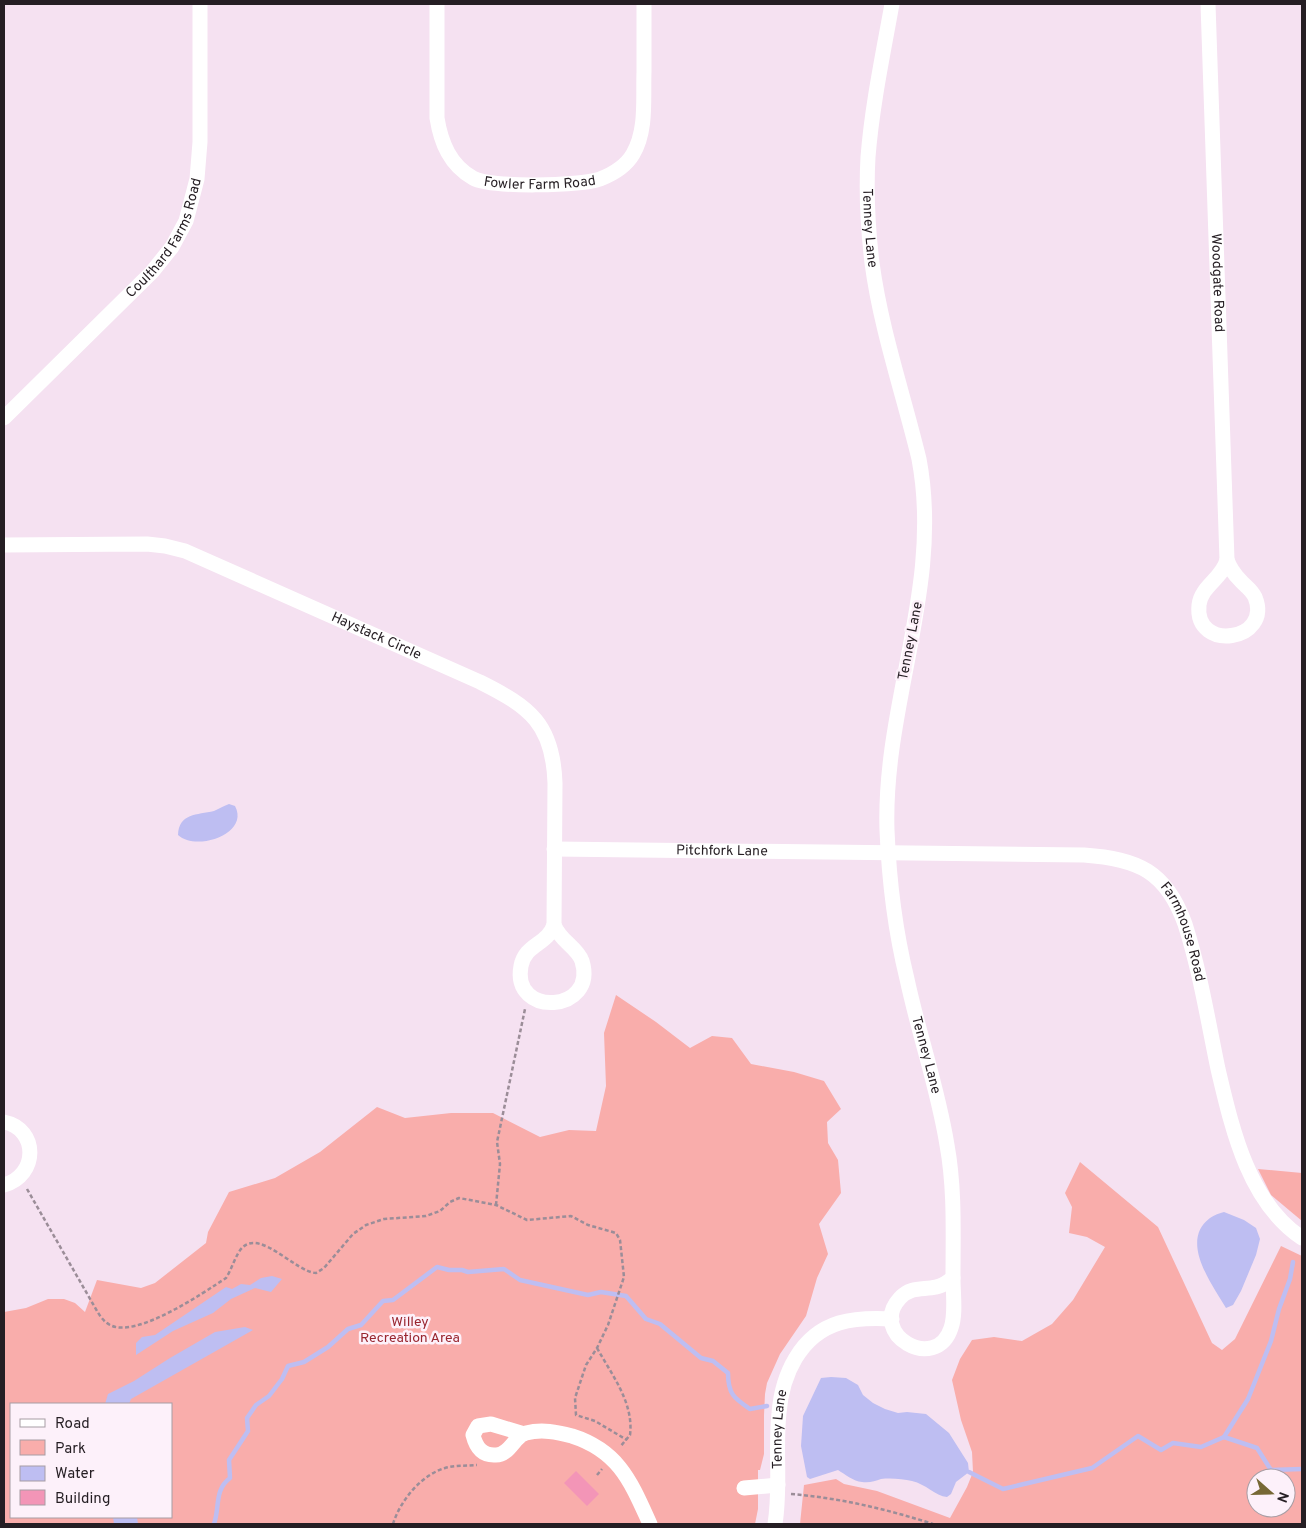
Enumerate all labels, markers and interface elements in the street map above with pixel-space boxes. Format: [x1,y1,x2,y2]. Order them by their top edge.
street label: Fowler Farm Road [482,172,597,193]
street label: Coulthard Farms Road [122,176,205,302]
street label: Tenney Lane [859,188,881,269]
street label: Woodgate Road [1207,233,1228,333]
street label: Tenney Lane [895,600,927,682]
street label: Haystack Circle [329,609,424,663]
street label: Pitchfork Lane [676,842,768,860]
street label: Farmhouse Road [1156,879,1208,983]
street label: Tenney Lane [908,1014,945,1096]
park label: Willey Recreation Area [360,1314,460,1347]
street label: Tenney Lane [769,1388,791,1469]
legend [10,1403,172,1518]
text: Road [55,1415,90,1434]
text: Park [55,1440,86,1459]
text: Water [55,1465,95,1484]
north arrow [1246,1468,1296,1518]
text: N [1272,1489,1292,1505]
text: Building [55,1490,110,1509]

